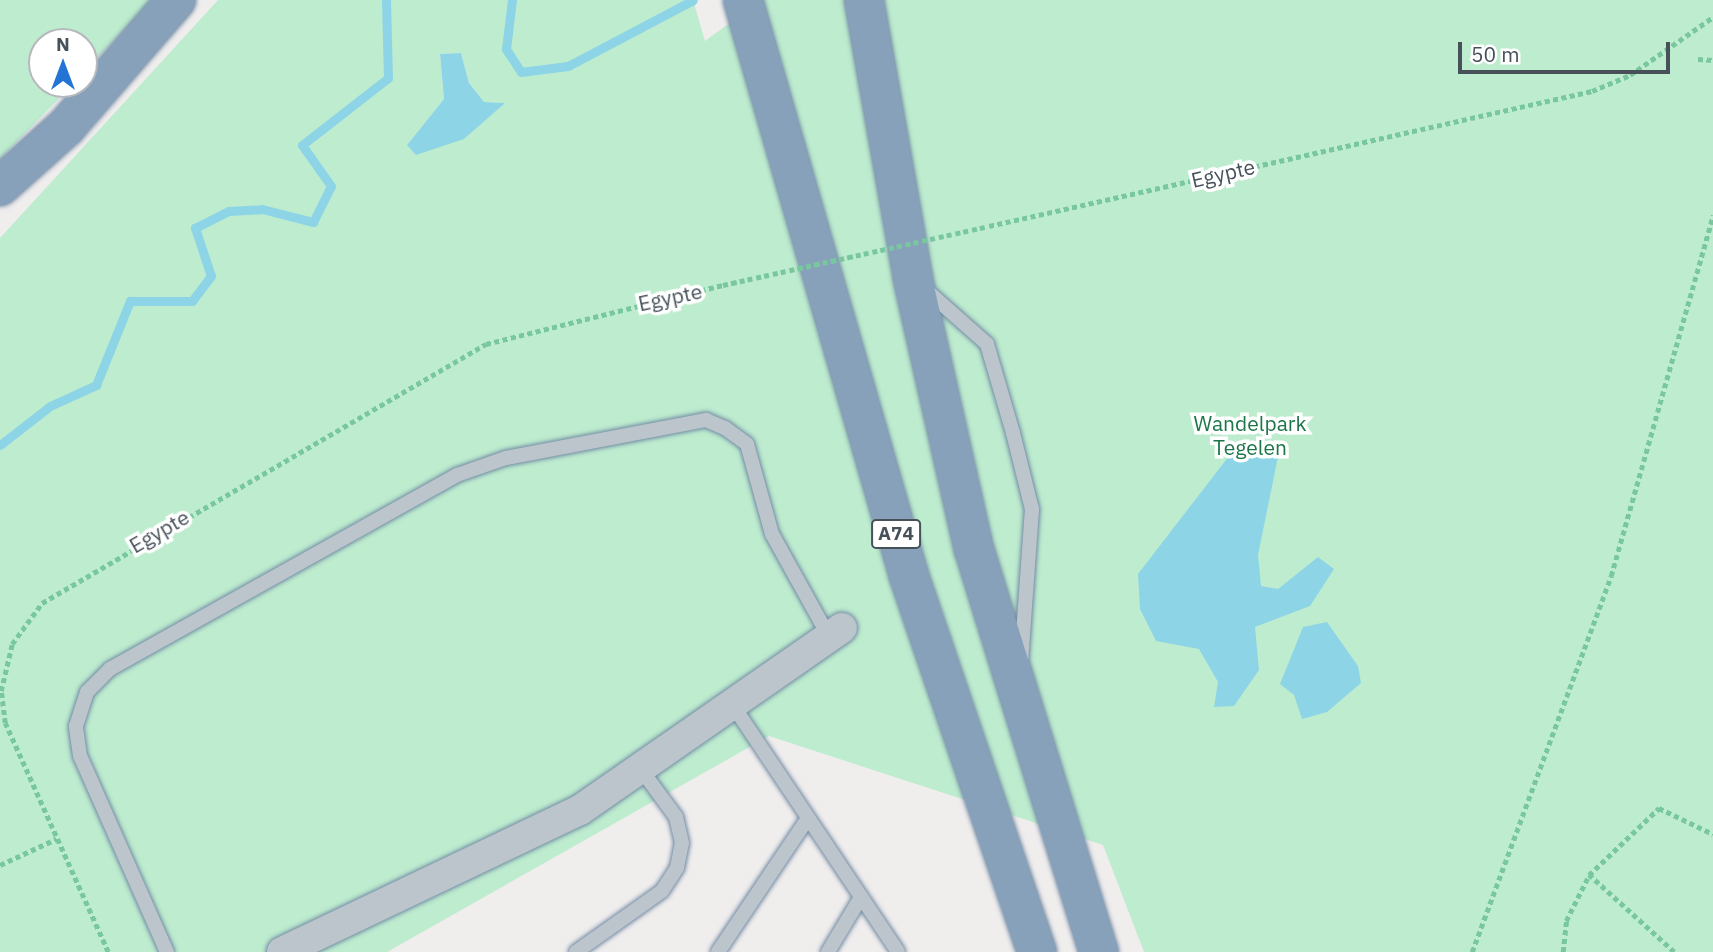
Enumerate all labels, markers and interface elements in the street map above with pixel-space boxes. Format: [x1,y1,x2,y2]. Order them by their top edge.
north arrow [28,28,98,98]
scale bar [1461,28,1673,72]
text: N [56,32,70,56]
text: 50 m [1471,40,1520,68]
street label: Egypte [1189,153,1257,193]
street label: Egypte [636,278,704,316]
park label: Wandelpark Tegelen [1193,410,1307,460]
street label: Egypte [125,504,193,558]
road number: A74 [870,519,922,550]

